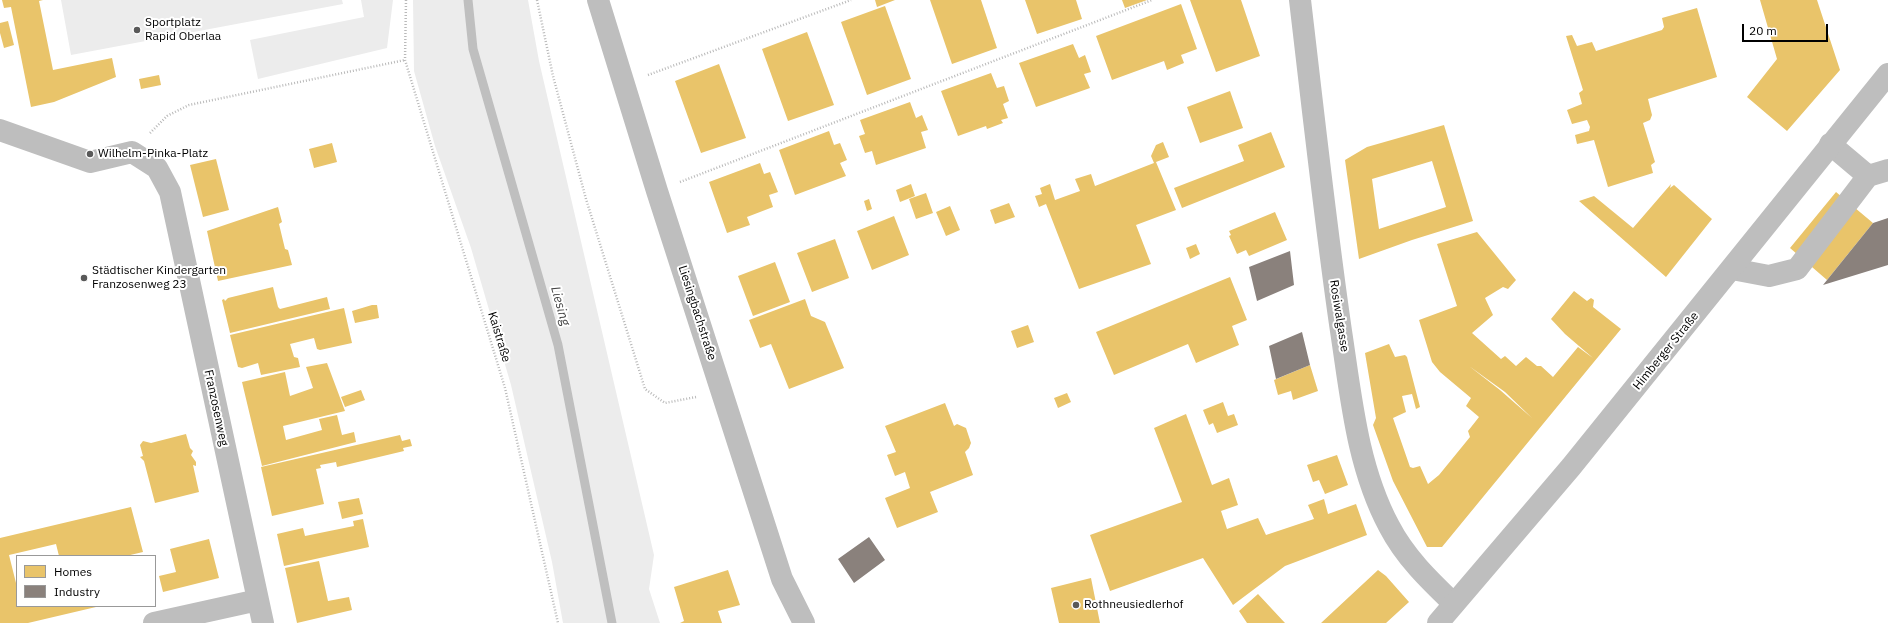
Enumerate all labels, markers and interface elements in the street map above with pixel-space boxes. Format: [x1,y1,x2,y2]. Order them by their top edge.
place label: Sportplatz Rapid Oberlaa [145,16,221,44]
scale bar [1744,16,1830,42]
text: 20 m [1749,23,1777,38]
marker: Sportplatz Rapid Oberlaa [132,25,142,35]
place label: Wilhelm-Pinka-Platz [98,147,208,161]
marker: Wilhelm-Pinka-Platz [85,149,95,159]
place label: Städtischer Kindergarten Franzosenweg 23 [92,264,226,292]
street label: Liesingbachstraße [675,264,719,362]
marker: Städtischer Kindergarten Franzosenweg 23 [79,273,89,283]
street label: Rosiwalgasse [1326,279,1352,353]
water label: Liesing [547,285,573,327]
street label: Himberger Straße [1630,309,1702,393]
street label: Kaistraße [485,310,513,364]
street label: Franzosenweg [201,369,231,447]
legend [16,555,156,607]
text: Homes [54,564,92,579]
text: Industry [54,584,100,599]
place label: Rothneusiedlerhof [1084,598,1183,612]
marker: Rothneusiedlerhof [1071,600,1081,610]

